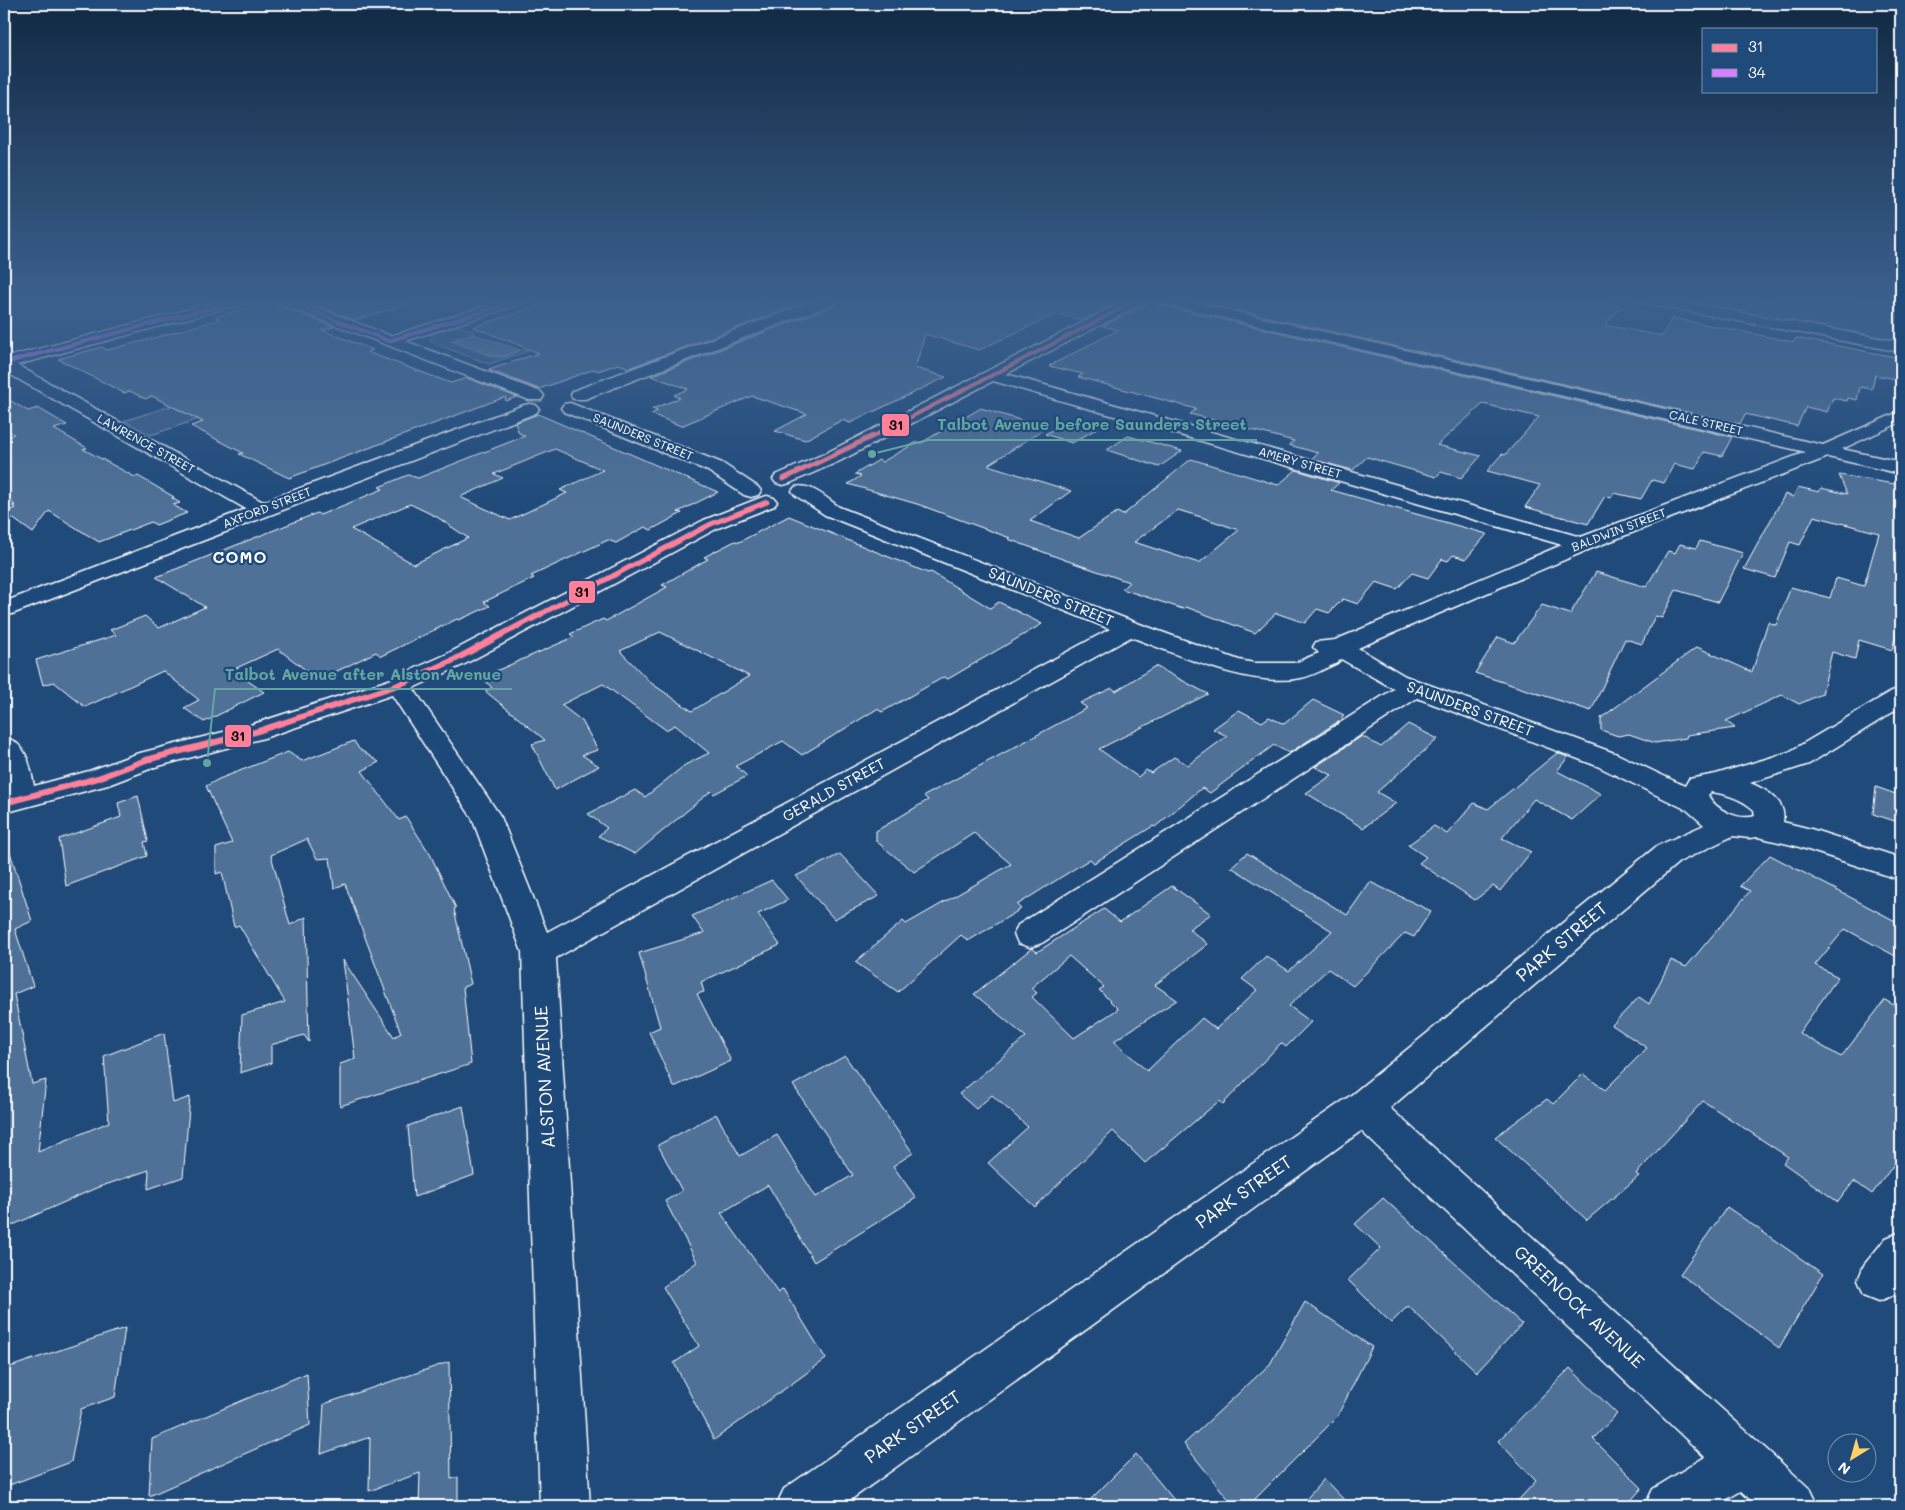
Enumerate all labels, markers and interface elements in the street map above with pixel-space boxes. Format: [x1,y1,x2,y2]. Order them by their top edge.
legend [1702,28,1878,92]
text: 31 [1748,36,1764,56]
text: 34 [1748,62,1766,82]
street label: CALE STREET [1668,406,1745,438]
street label: SAUNDERS STREET [591,409,696,464]
callout: Talbot Avenue before Saunders Street [928,409,1257,440]
street label: LAWRENCE STREET [95,410,198,477]
line badge: 31 [881,413,910,437]
text: Talbot Avenue before Saunders Street [937,413,1247,434]
text: 31 [889,415,903,434]
street label: AMERY STREET [1257,443,1344,482]
street label: AXFORD STREET [220,483,314,531]
street label: BALDWIN STREET [1569,504,1669,555]
district label: COMO [213,546,267,567]
street label: SAUNDERS STREET [986,562,1117,630]
line badge: 31 [568,580,596,604]
text: 31 [575,582,589,601]
callout: Talbot Avenue after Alston Avenue [215,658,512,689]
text: Talbot Avenue after Alston Avenue [225,663,501,684]
street label: SAUNDERS STREET [1404,676,1537,740]
line badge: 31 [224,724,252,748]
text: 31 [231,726,245,745]
street label: GERALD STREET [779,753,889,826]
street label: PARK STREET [1511,896,1612,987]
street label: ALSTON AVENUE [528,1005,560,1149]
street label: PARK STREET [1190,1149,1296,1233]
street label: GREENOCK AVENUE [1509,1240,1650,1373]
street label: PARK STREET [859,1384,965,1468]
north arrow [1828,1432,1878,1482]
text: N [1834,1458,1854,1480]

